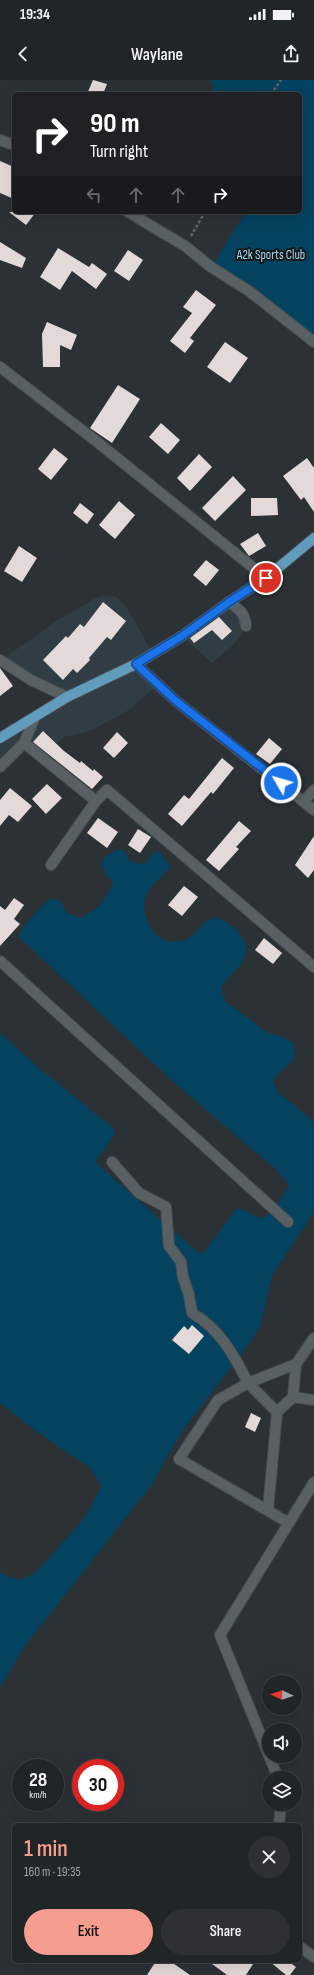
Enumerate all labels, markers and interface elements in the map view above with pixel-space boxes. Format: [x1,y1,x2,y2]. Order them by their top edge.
text: 19:34 [20,5,50,24]
icon: back [12,43,34,65]
icon: share [280,43,302,65]
text: Waylane [131,44,183,65]
text: 90 m [90,107,140,140]
icon: right [24,108,76,160]
text: Turn right [90,141,148,162]
icon: left [83,184,105,206]
icon: ahead [125,184,147,206]
icon: ahead [167,184,189,206]
icon: right [209,184,231,206]
park label: A2k Sports Club [236,247,305,263]
pin [249,561,283,595]
icon: arrive [255,567,277,589]
position arrow [260,762,302,804]
north arrow [262,1675,302,1715]
map controls [262,1675,302,1811]
button: sound [262,1723,302,1763]
speed limit sign: 30 [72,1759,124,1811]
text: 28 [29,1768,47,1792]
button: layers [262,1771,302,1811]
text: km/h [29,1789,47,1801]
text: 1 min [24,1834,68,1863]
button: close [248,1836,290,1878]
text: 160 m · 19:35 [24,1864,81,1880]
button: Exit [24,1909,153,1955]
button: Share [161,1909,290,1955]

